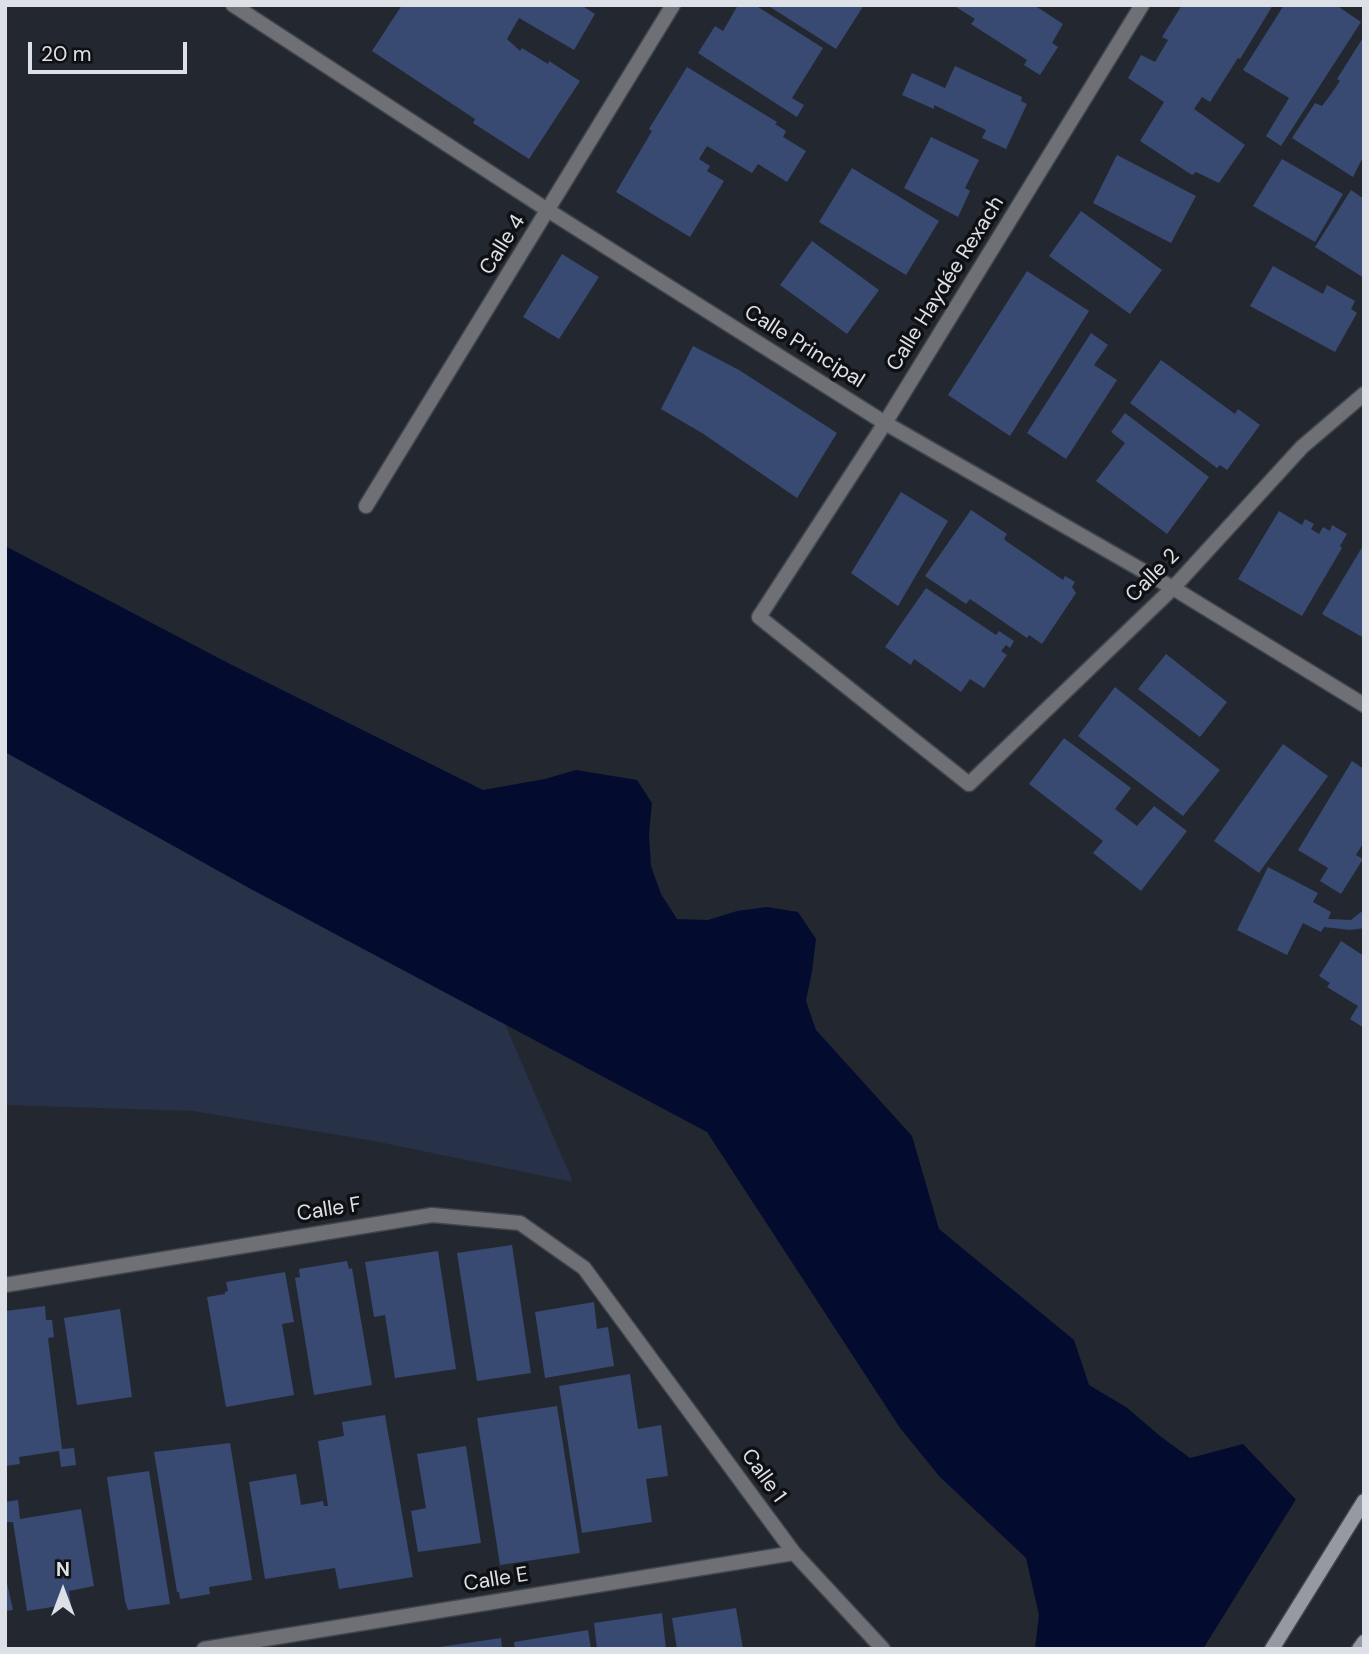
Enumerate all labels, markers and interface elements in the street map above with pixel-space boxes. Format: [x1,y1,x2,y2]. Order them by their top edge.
scale bar [32,28,191,72]
text: 20 m [41,40,92,68]
street label: Calle Haydée Rexach [882,192,1010,376]
street label: Calle 4 [475,210,531,280]
street label: Calle Principal [739,300,869,394]
street label: Calle 2 [1121,544,1185,608]
street label: Calle F [295,1193,363,1227]
street label: Calle 1 [735,1444,791,1508]
north arrow [28,1556,98,1626]
text: N [56,1557,70,1582]
street label: Calle E [462,1562,530,1598]

